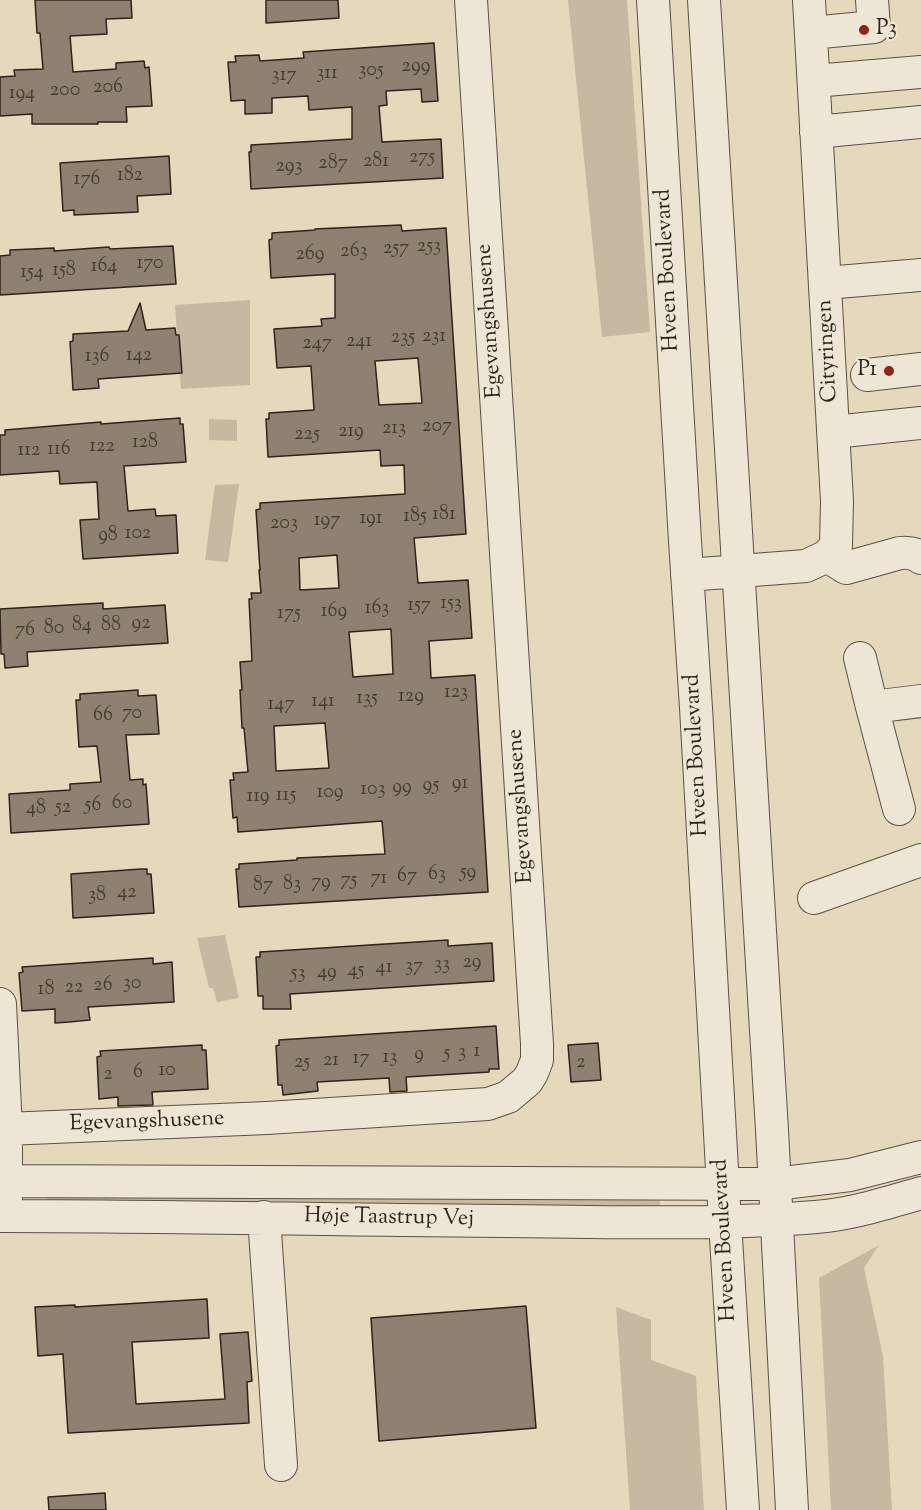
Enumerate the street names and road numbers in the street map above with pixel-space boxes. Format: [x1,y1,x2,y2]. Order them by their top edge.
street label: Hveen Boulevard [652,188,686,352]
street label: Egevangshusene [472,243,510,399]
street label: Cityringen [813,299,845,403]
street label: Hveen Boulevard [681,673,715,837]
street label: Egevangshusene [503,728,541,884]
street label: Egevangshusene [69,1107,225,1139]
street label: Hveen Boulevard [709,1158,743,1322]
street label: Høje Taastrup Vej [304,1204,474,1234]

